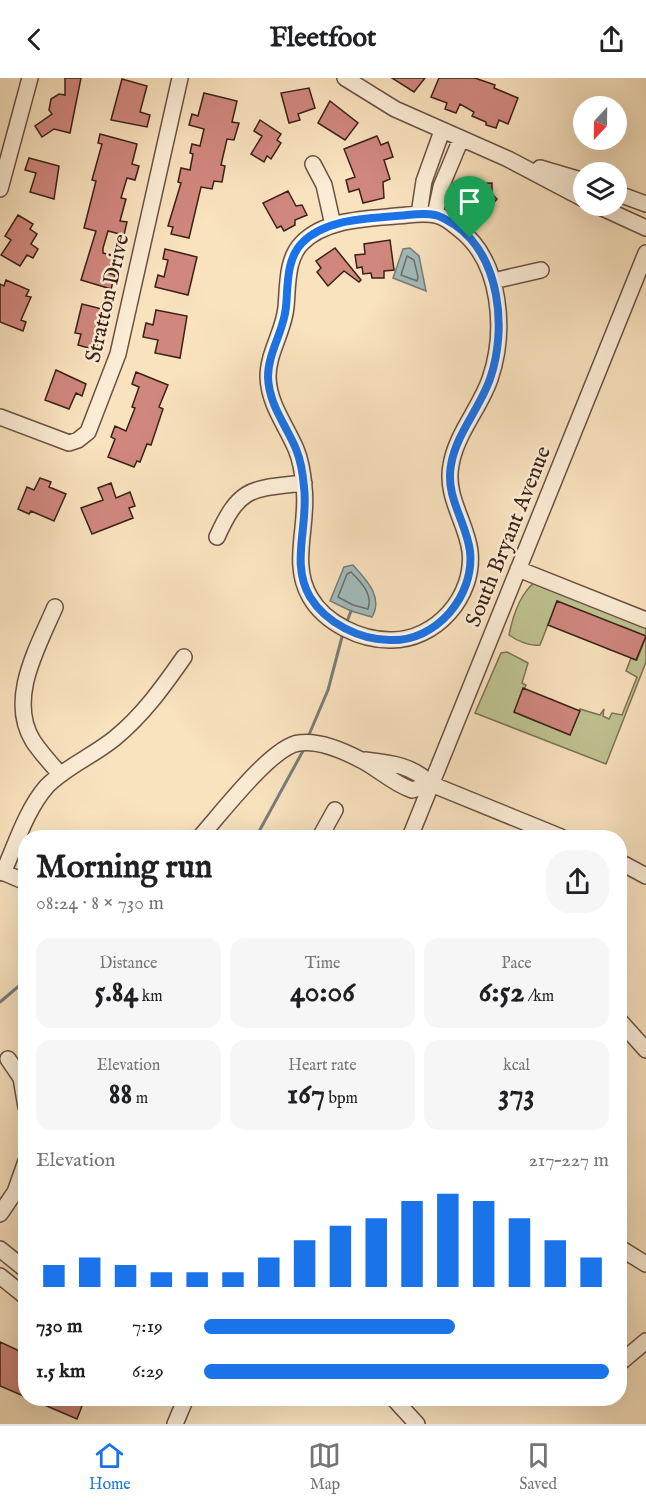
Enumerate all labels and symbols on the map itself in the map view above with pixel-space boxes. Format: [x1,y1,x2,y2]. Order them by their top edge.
north arrow [573,96,627,150]
pin [444,176,495,238]
street label: Stratton Drive [80,231,136,365]
street label: South Bryant Avenue [460,442,558,631]

